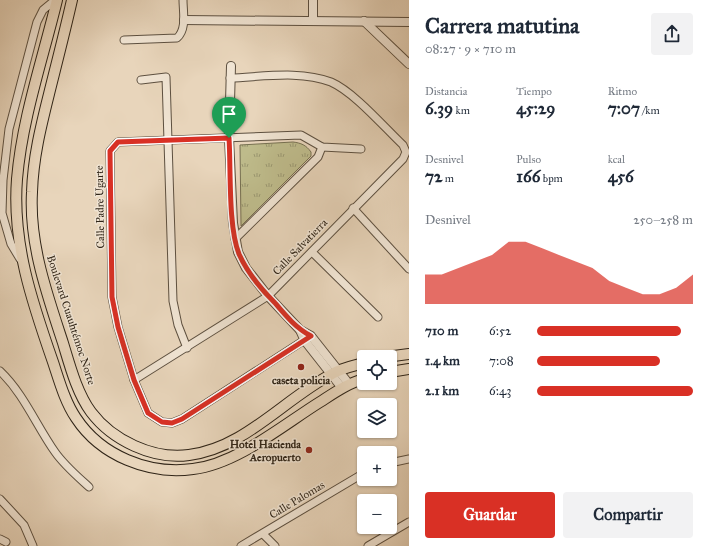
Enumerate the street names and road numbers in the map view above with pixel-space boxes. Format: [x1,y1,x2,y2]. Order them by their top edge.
street label: Calle Padre Ugarte [93,165,107,249]
street label: Calle Salvatierra [270,216,330,278]
street label: Boulevard Cuauhtémoc Norte [44,253,98,387]
street label: Calle Palomas [267,478,327,522]

